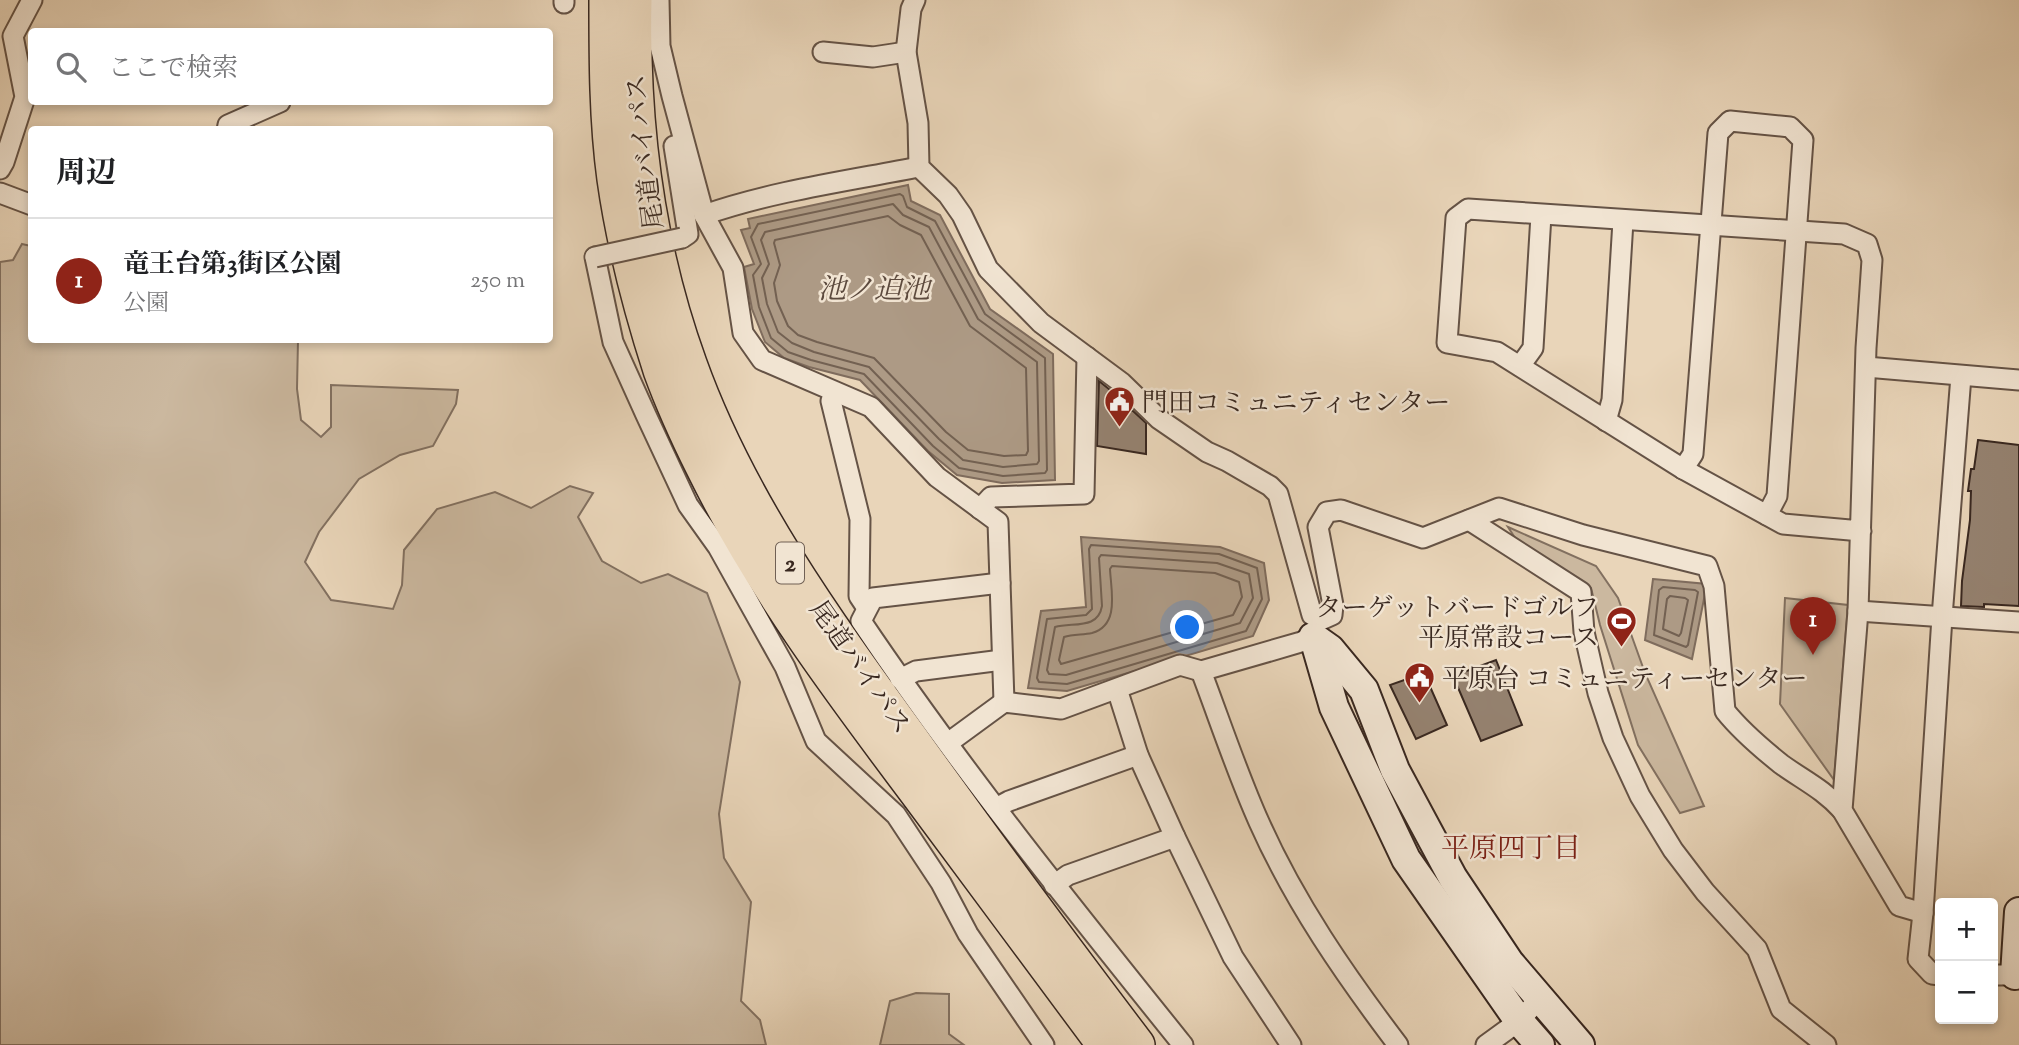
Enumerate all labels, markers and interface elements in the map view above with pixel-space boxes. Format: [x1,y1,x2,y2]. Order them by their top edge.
search box [28,28,553,105]
icon: search [52,48,90,86]
text: ここで検索 [108,51,238,88]
street label: 尾道バイパス [619,72,674,231]
text: 周辺 [56,153,116,196]
text: 竜王台第3街区公園 [123,247,342,284]
text: 1 [75,265,83,298]
text: 250 m [470,265,525,298]
water label: 池ノ迫池 [818,271,933,311]
text: 公園 [123,288,169,321]
public building icon: 門田コミュニティセンター [1102,385,1136,429]
place label: 門田コミュニティセンター [1142,386,1450,423]
road number: 2 [776,542,804,584]
place label: ターゲットバードゴルフ 平原常設コース [1316,591,1599,658]
street label: 尾道バイパス [799,594,919,743]
pin: 1 [1790,597,1836,655]
sports icon: ターゲットバードゴルフ 平原常設コース [1605,605,1639,649]
your location [1170,610,1204,644]
public building icon: 平原台 コミュニティーセンター [1402,661,1436,705]
place label: 平原台 コミュニティーセンター [1442,662,1807,699]
district label: 平原四丁目 [1441,830,1581,870]
map controls [1935,898,1998,1024]
button: + [1935,898,1998,961]
button: − [1935,961,1998,1024]

